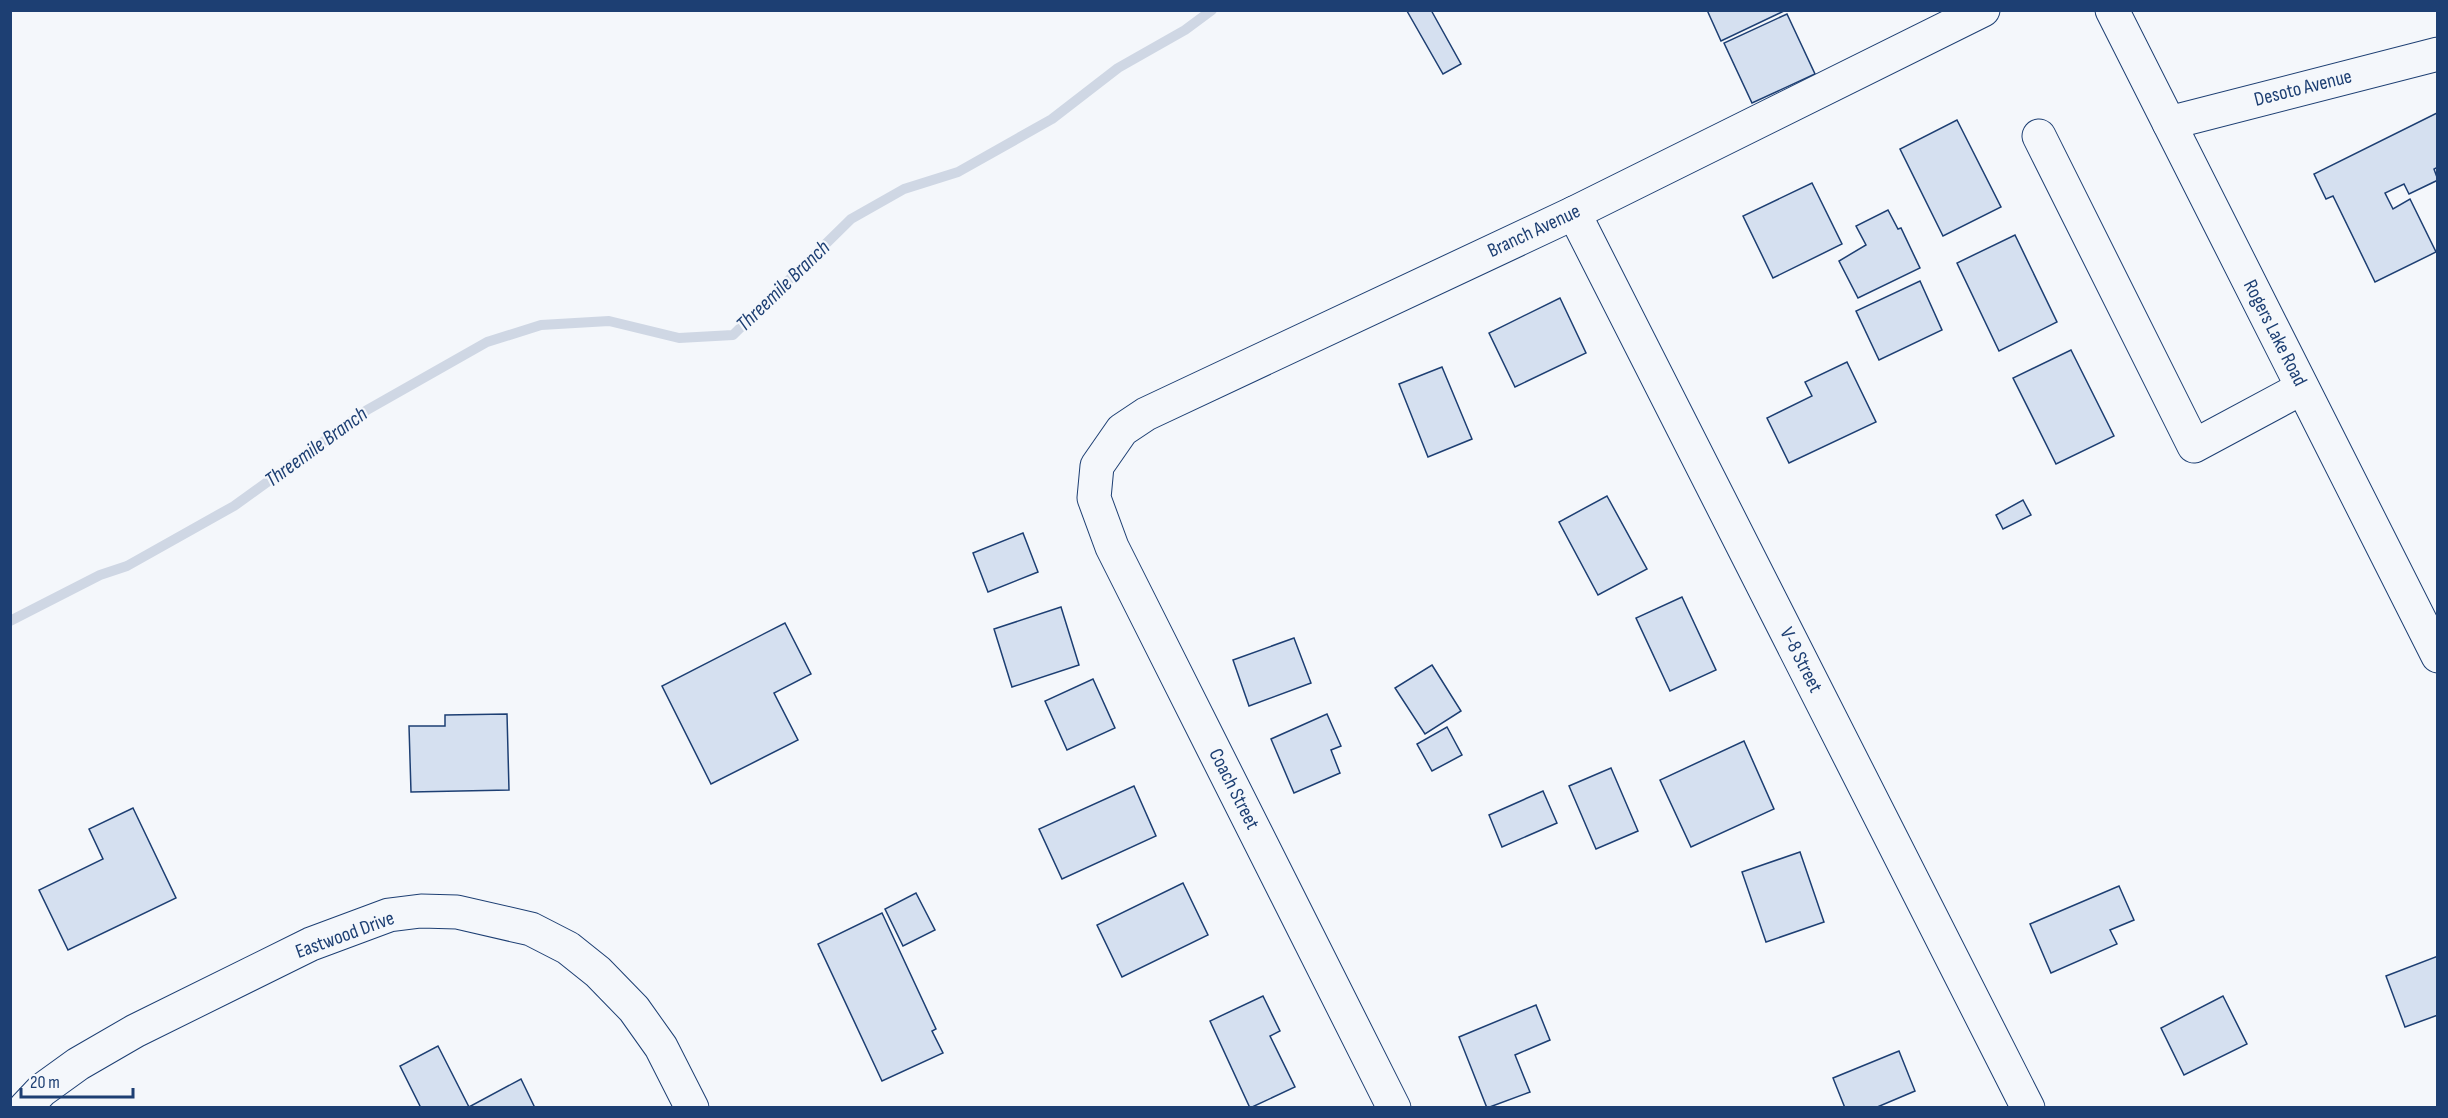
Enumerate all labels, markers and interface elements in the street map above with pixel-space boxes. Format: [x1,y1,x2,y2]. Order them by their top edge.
street label: Desoto Avenue [2252,64,2354,112]
street label: Branch Avenue [1484,199,1584,263]
water label: Threemile Branch [731,235,835,337]
street label: Rogers Lake Road [2238,276,2312,390]
water label: Threemile Branch [260,401,372,492]
street label: V-8 Street [1774,623,1828,697]
street label: Coach Street [1203,745,1265,833]
street label: Eastwood Drive [292,906,398,964]
scale bar [21,1061,134,1099]
text: 20 m [30,1072,60,1093]

